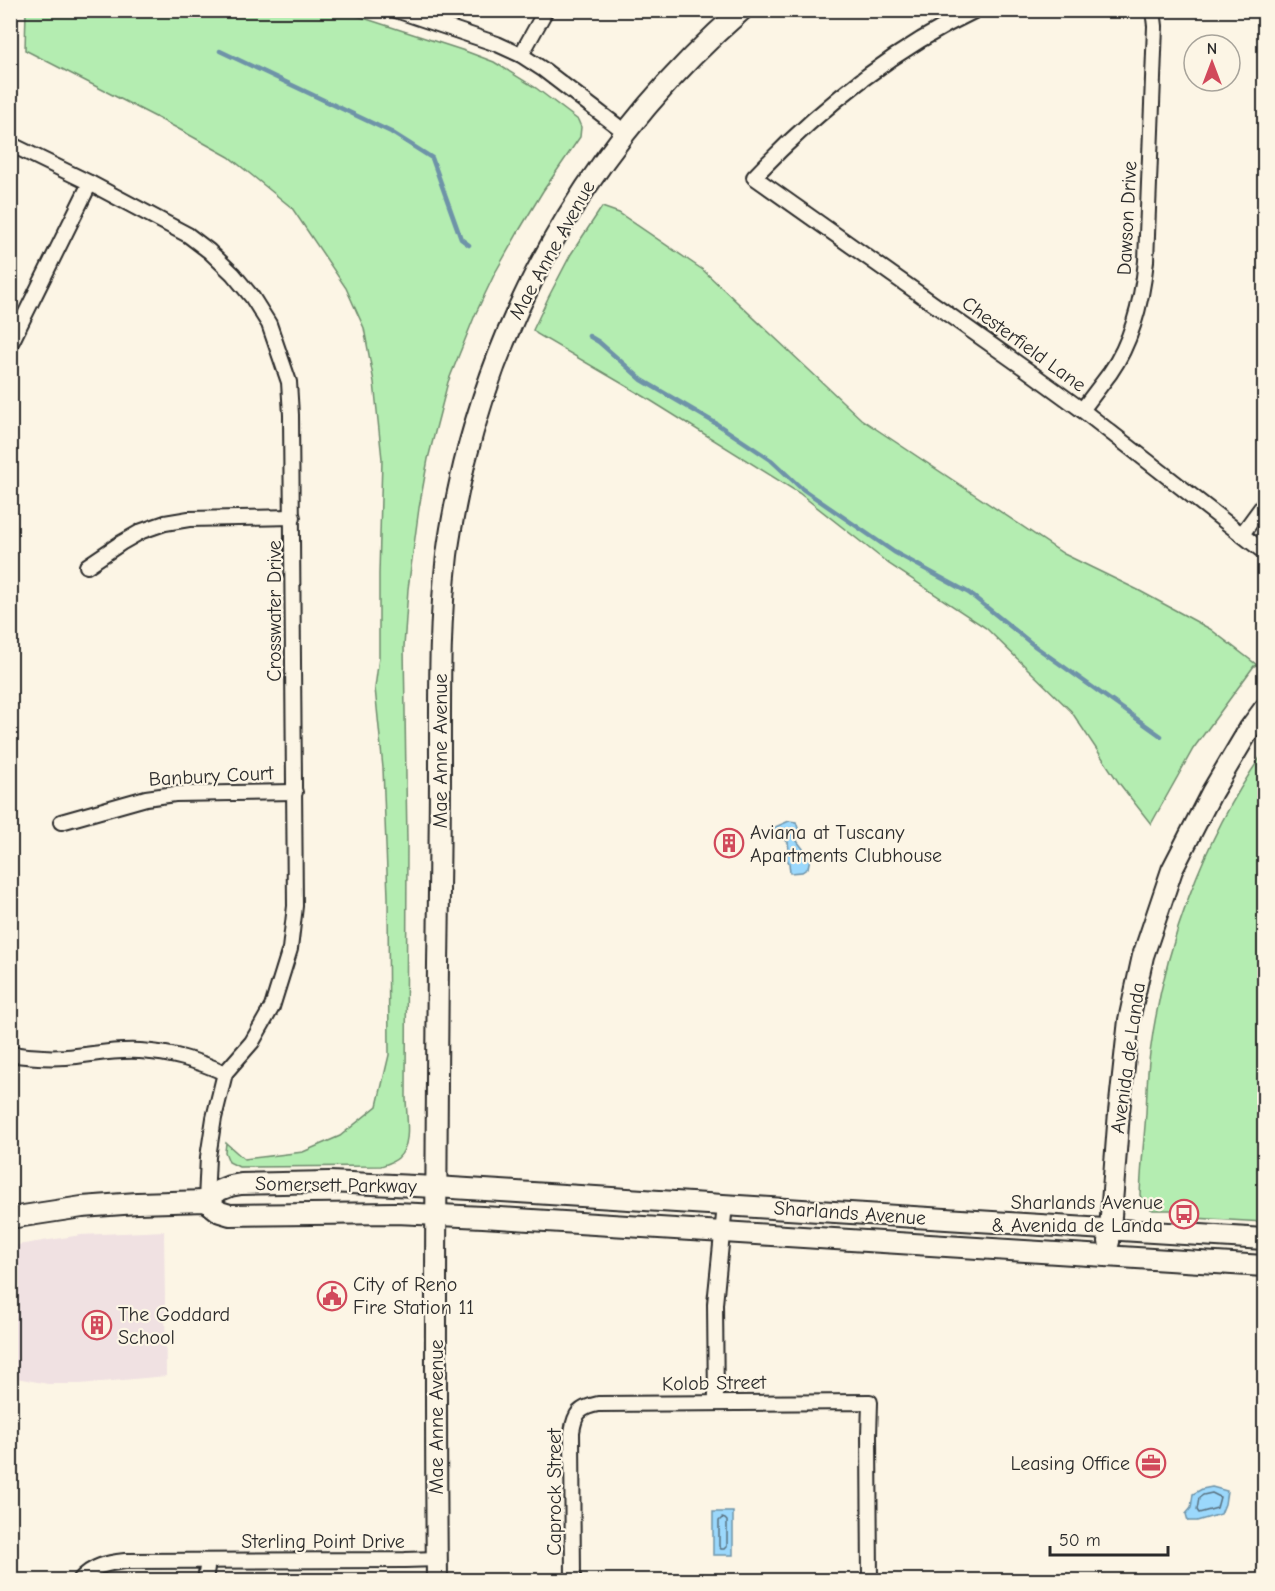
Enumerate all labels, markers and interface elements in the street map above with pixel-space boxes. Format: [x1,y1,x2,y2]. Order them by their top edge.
north arrow [1182,33,1242,93]
text: N [1207,40,1217,58]
street label: Dawson Drive [1113,160,1141,276]
street label: Mae Anne Avenue [504,177,600,323]
street label: Chesterfield Lane [958,291,1090,397]
street label: Crosswater Drive [263,540,286,682]
street label: Mae Anne Avenue [429,673,452,829]
street label: Banbury Court [148,761,275,791]
place label: Aviana at Tuscany Apartments Clubhouse [750,821,942,867]
building icon: Aviana at Tuscany Apartments Clubhouse [713,827,745,859]
street label: Avenida de Landa [1106,981,1150,1135]
street label: Somersett Parkway [255,1172,417,1198]
place label: Sharlands Avenue & Avenida de Landa [991,1191,1163,1237]
street label: Sharlands Avenue [773,1196,927,1230]
bus stop icon: Sharlands Avenue & Avenida de Landa [1168,1198,1200,1230]
place label: City of Reno Fire Station 11 [353,1273,474,1319]
public building icon: City of Reno Fire Station 11 [316,1280,348,1312]
place label: The Goddard School [118,1303,230,1349]
building icon: The Goddard School [81,1309,113,1341]
street label: Mae Anne Avenue [425,1339,448,1495]
street label: Kolob Street [662,1371,768,1395]
street label: Caprock Street [543,1427,566,1556]
office icon: Leasing Office [1135,1447,1167,1479]
place label: Leasing Office [1011,1452,1130,1475]
scale bar [1050,1519,1168,1557]
street label: Sterling Point Drive [241,1530,405,1553]
text: 50 m [1059,1530,1101,1551]

